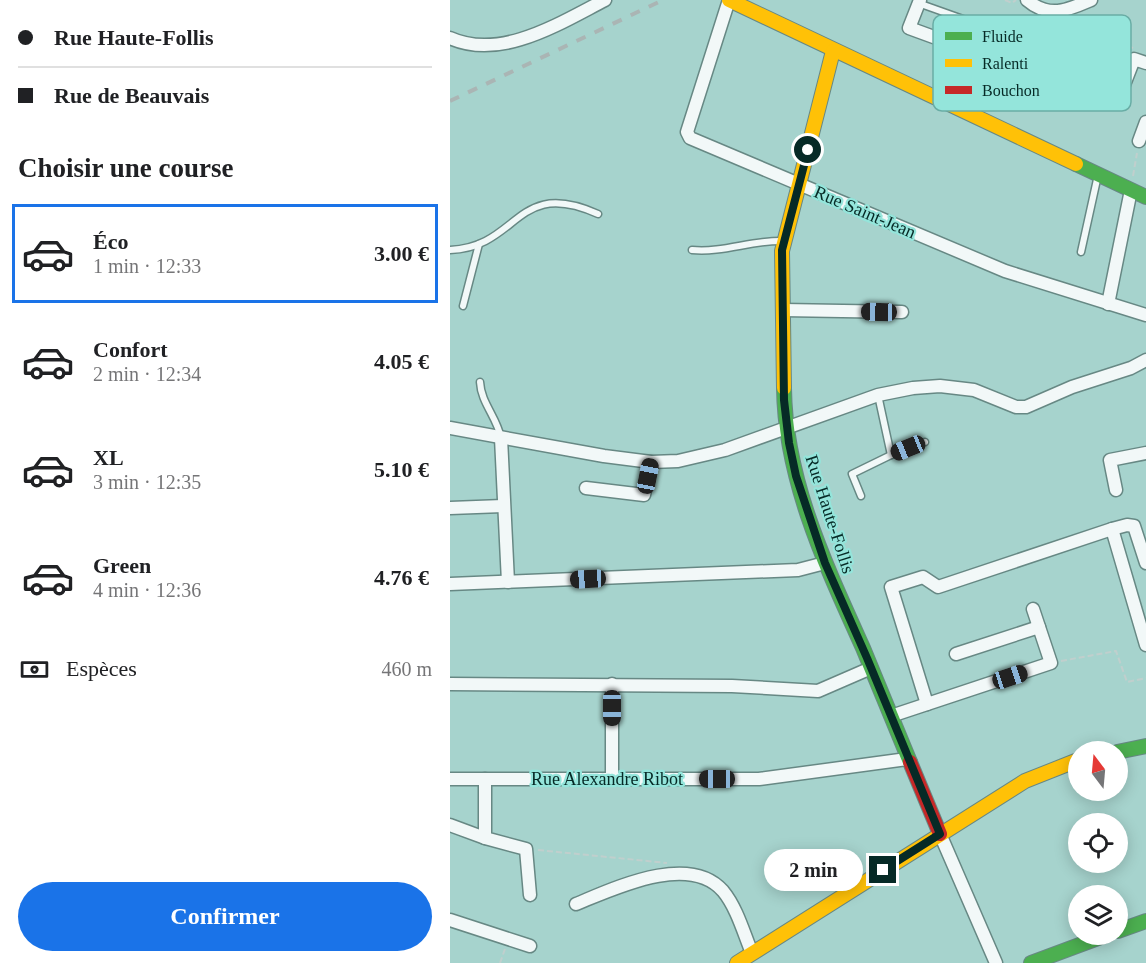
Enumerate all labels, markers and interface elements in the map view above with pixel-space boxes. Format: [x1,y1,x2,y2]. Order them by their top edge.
legend [933,15,1131,111]
text: Rue Haute-Follis [54,25,214,50]
text: Fluide [982,28,1023,45]
text: Ralenti [982,55,1029,72]
text: Bouchon [982,82,1040,99]
text: Rue de Beauvais [54,83,209,108]
route start [794,136,821,163]
text: Choisir une course [18,153,234,183]
street label: Rue Saint-Jean [811,182,919,242]
icon: car [21,227,75,281]
text: Éco [93,229,128,254]
text: 3.00 € [374,241,429,266]
text: 1 min · 12:33 [93,255,201,277]
car [861,303,897,321]
icon: car [21,335,75,389]
text: Confort [93,337,168,362]
text: 4.05 € [374,349,429,374]
text: 2 min · 12:34 [93,363,201,385]
car [888,433,928,463]
icon: car [21,443,75,497]
text: XL [93,445,124,470]
street label: Rue Haute-Follis [801,452,859,576]
text: 5.10 € [374,457,429,482]
car [636,457,660,495]
text: 3 min · 12:35 [93,471,201,493]
icon: car [21,551,75,605]
text: Green [93,553,151,578]
text: 4.76 € [374,565,429,590]
car [570,569,606,589]
text: 4 min · 12:36 [93,579,201,601]
icon: cash [18,653,51,686]
text: Espèces [66,656,137,681]
text: 460 m [381,658,432,680]
car [990,663,1030,691]
car [603,690,621,726]
north arrow [1068,741,1128,801]
map controls [1068,741,1128,945]
street label: Rue Alexandre Ribot [531,769,683,789]
car [699,770,735,788]
button: locate [1068,813,1128,873]
callout: 2 min [763,849,862,891]
route end [869,856,896,883]
text: 2 min [789,859,838,881]
button: Confirmer [18,882,432,951]
button: layers [1068,885,1128,945]

